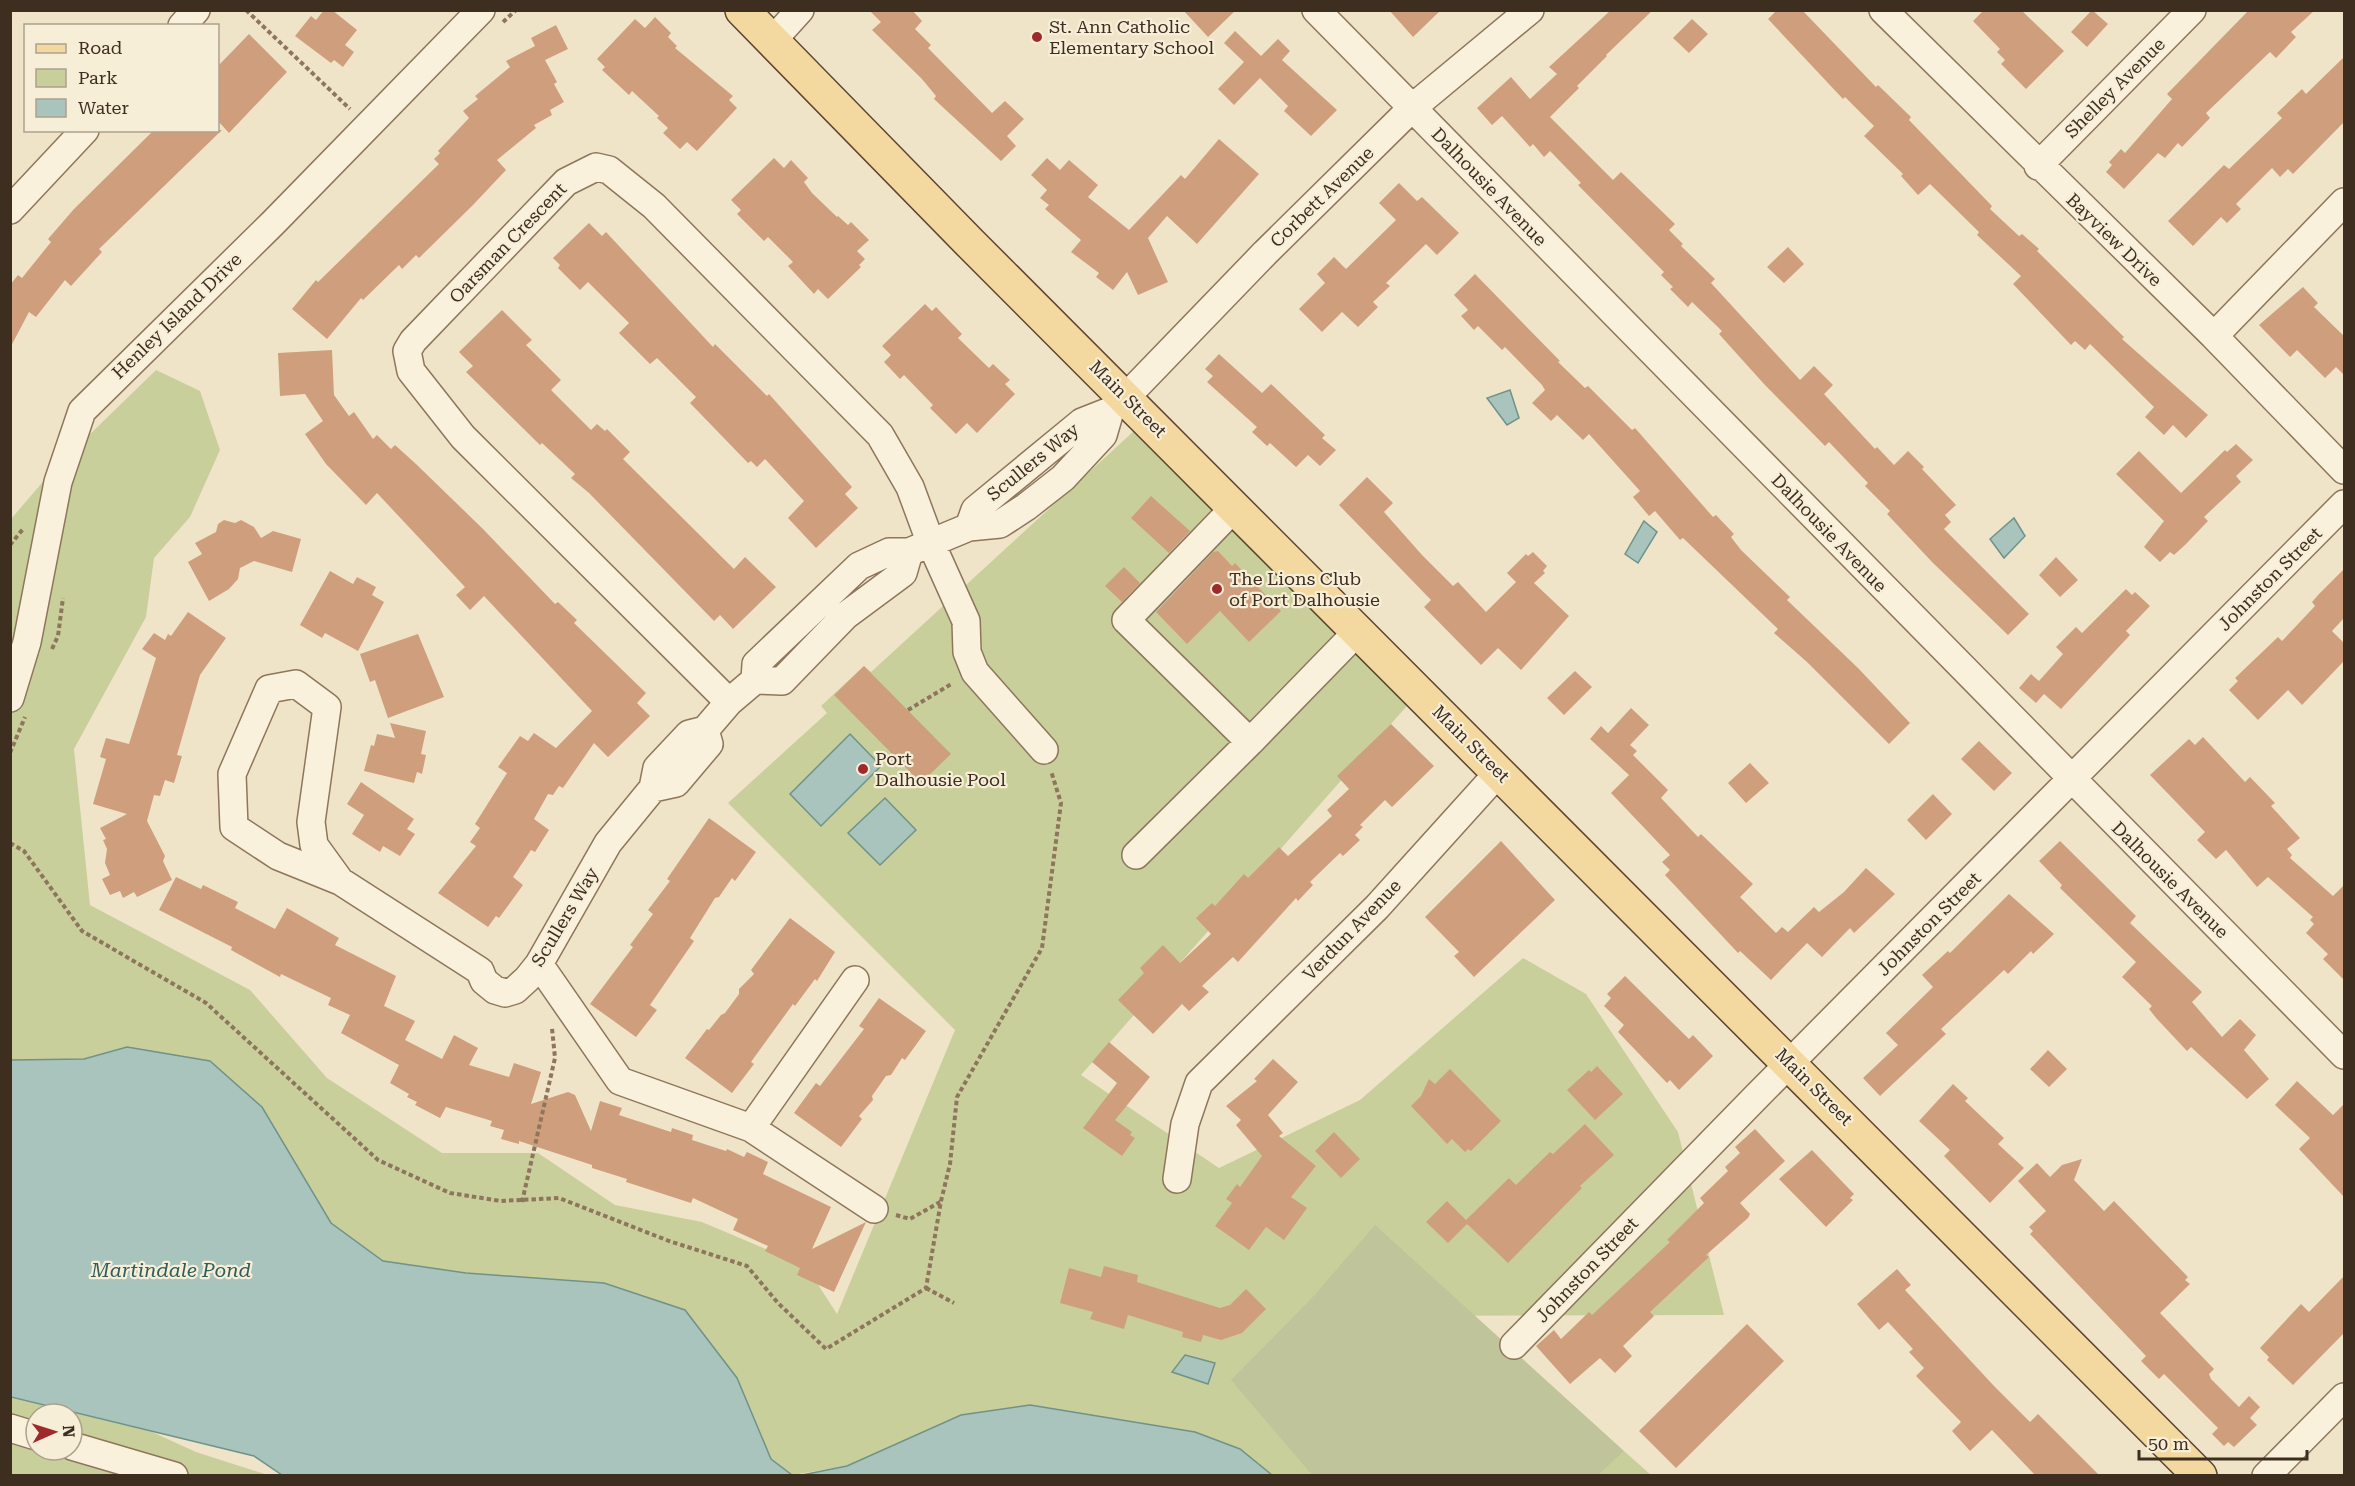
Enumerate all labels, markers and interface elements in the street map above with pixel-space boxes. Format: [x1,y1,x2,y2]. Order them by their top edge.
place label: St. Ann Catholic Elementary School [1049,16,1214,58]
legend [24,24,219,132]
marker: St. Ann Catholic Elementary School [1030,30,1044,44]
street label: Shelley Avenue [2060,33,2169,142]
text: Road [78,37,123,58]
text: Park [78,67,118,88]
text: Water [78,97,129,118]
street label: Dalhousie Avenue [1427,123,1551,250]
street label: Corbett Avenue [1266,142,1378,251]
street label: Oarsman Crescent [445,178,571,307]
street label: Bayview Drive [2062,189,2167,291]
street label: Henley Island Drive [108,248,246,383]
street label: Main Street [1085,356,1171,442]
street label: Scullers Way [983,418,1083,505]
street label: Dalhousie Avenue [1767,469,1891,596]
street label: Johnston Street [2213,522,2326,635]
place label: The Lions Club of Port Dalhousie [1229,568,1380,610]
marker: The Lions Club of Port Dalhousie [1210,582,1224,596]
street label: Main Street [1428,701,1514,787]
place label: Port Dalhousie Pool [875,748,1006,790]
marker: Port Dalhousie Pool [856,762,870,776]
street label: Dalhousie Avenue [2108,817,2233,942]
street label: Scullers Way [527,863,603,970]
street label: Johnston Street [1872,867,1985,980]
street label: Verdun Avenue [1298,875,1405,984]
street label: Main Street [1771,1044,1857,1130]
street label: Johnston Street [1531,1212,1642,1327]
water label: Martindale Pond [90,1258,251,1282]
north arrow [24,1402,84,1462]
scale bar [2139,1423,2307,1461]
text: N [59,1425,78,1438]
text: 50 m [2148,1433,2189,1454]

